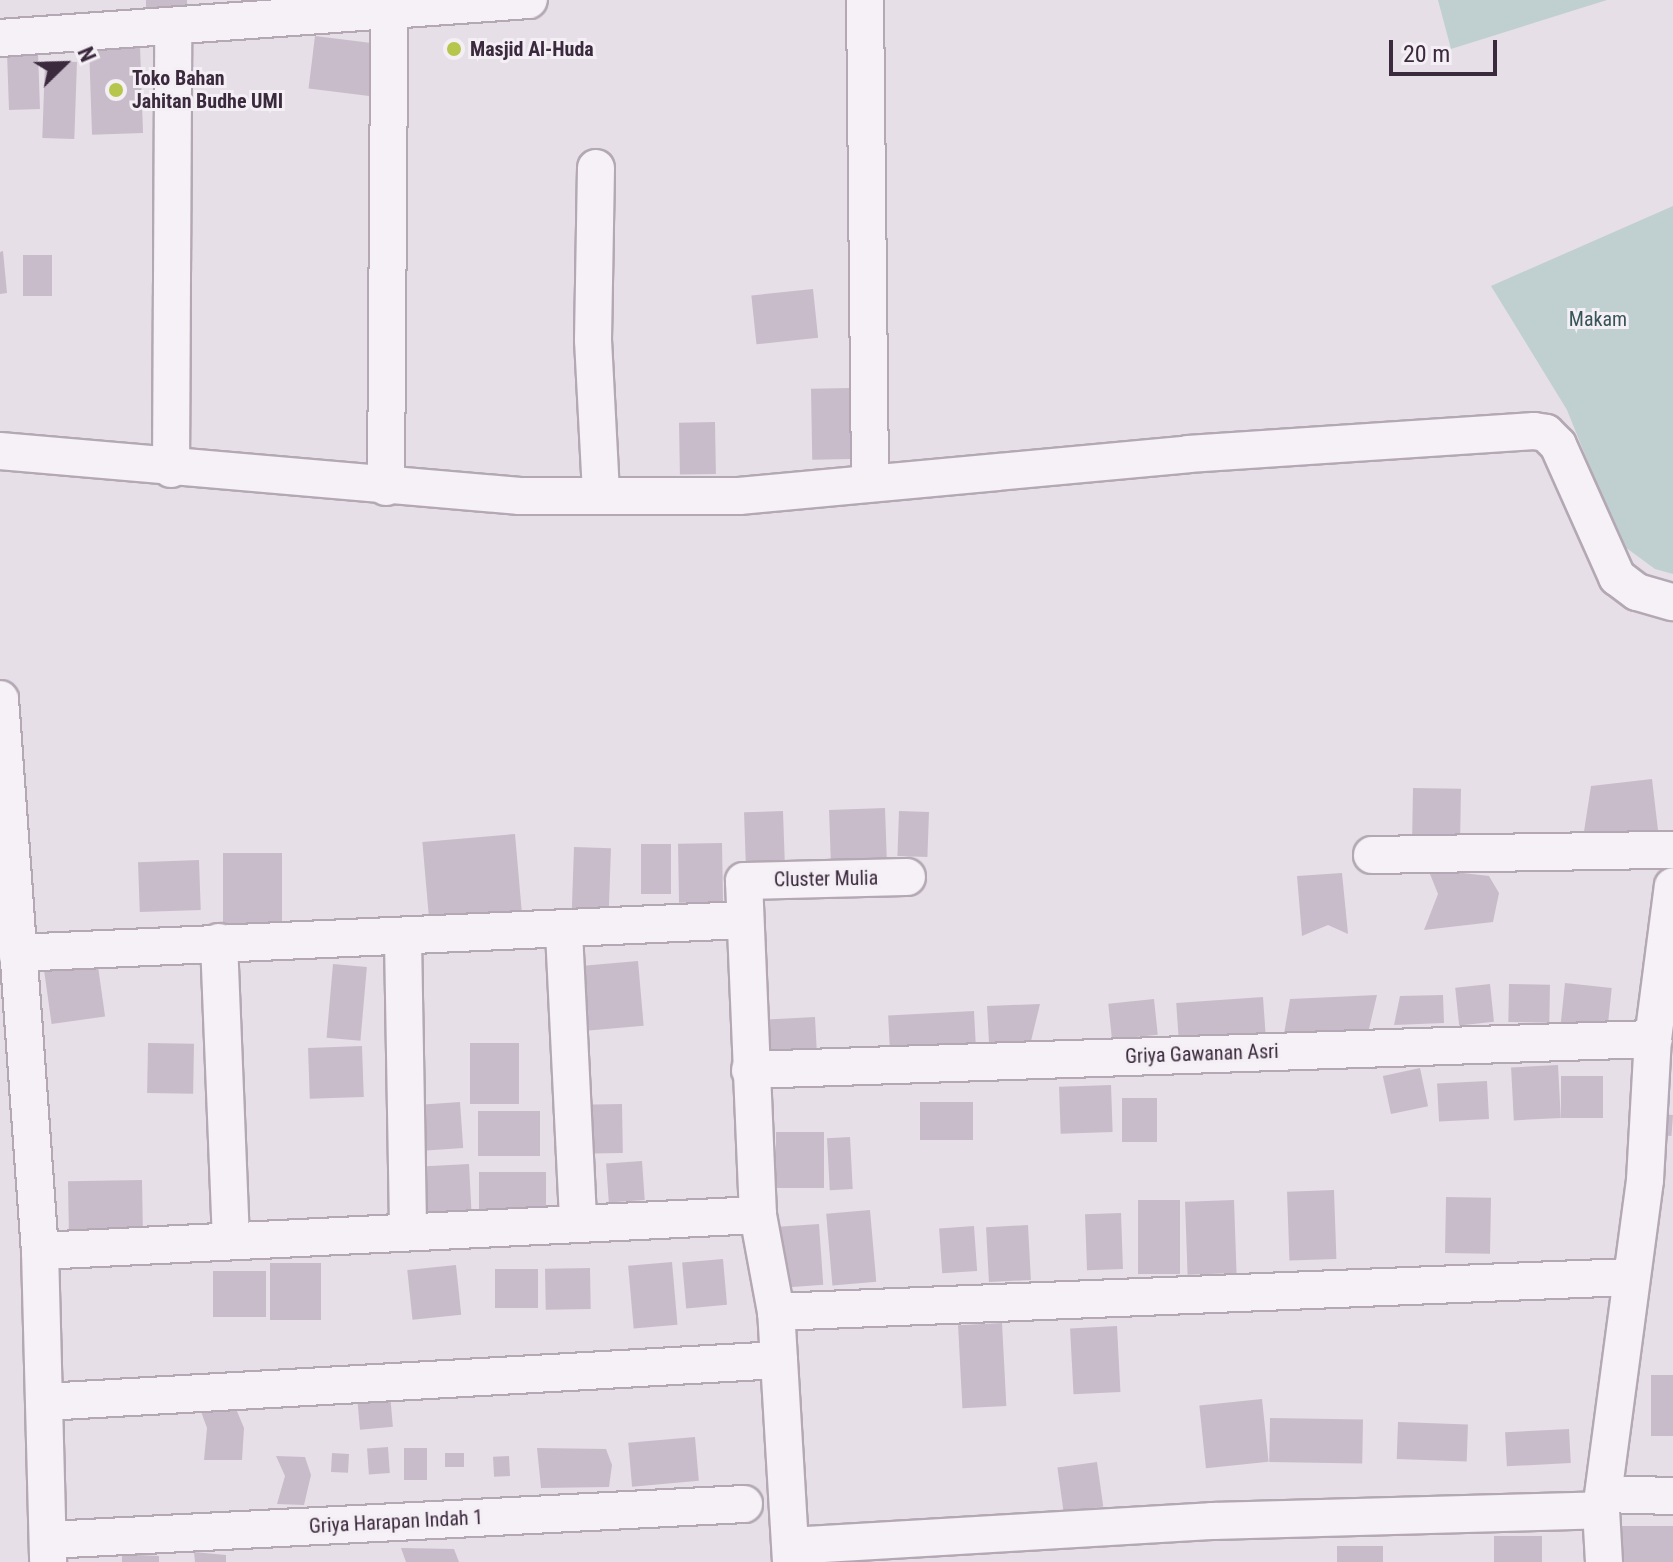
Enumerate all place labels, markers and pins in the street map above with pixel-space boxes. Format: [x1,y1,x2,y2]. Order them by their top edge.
place label: Masjid Al-Huda [470,37,594,61]
marker: Masjid Al-Huda [445,40,463,58]
place label: Toko Bahan Jahitan Budhe UMI [132,66,283,113]
marker: Toko Bahan Jahitan Budhe UMI [107,81,125,99]

